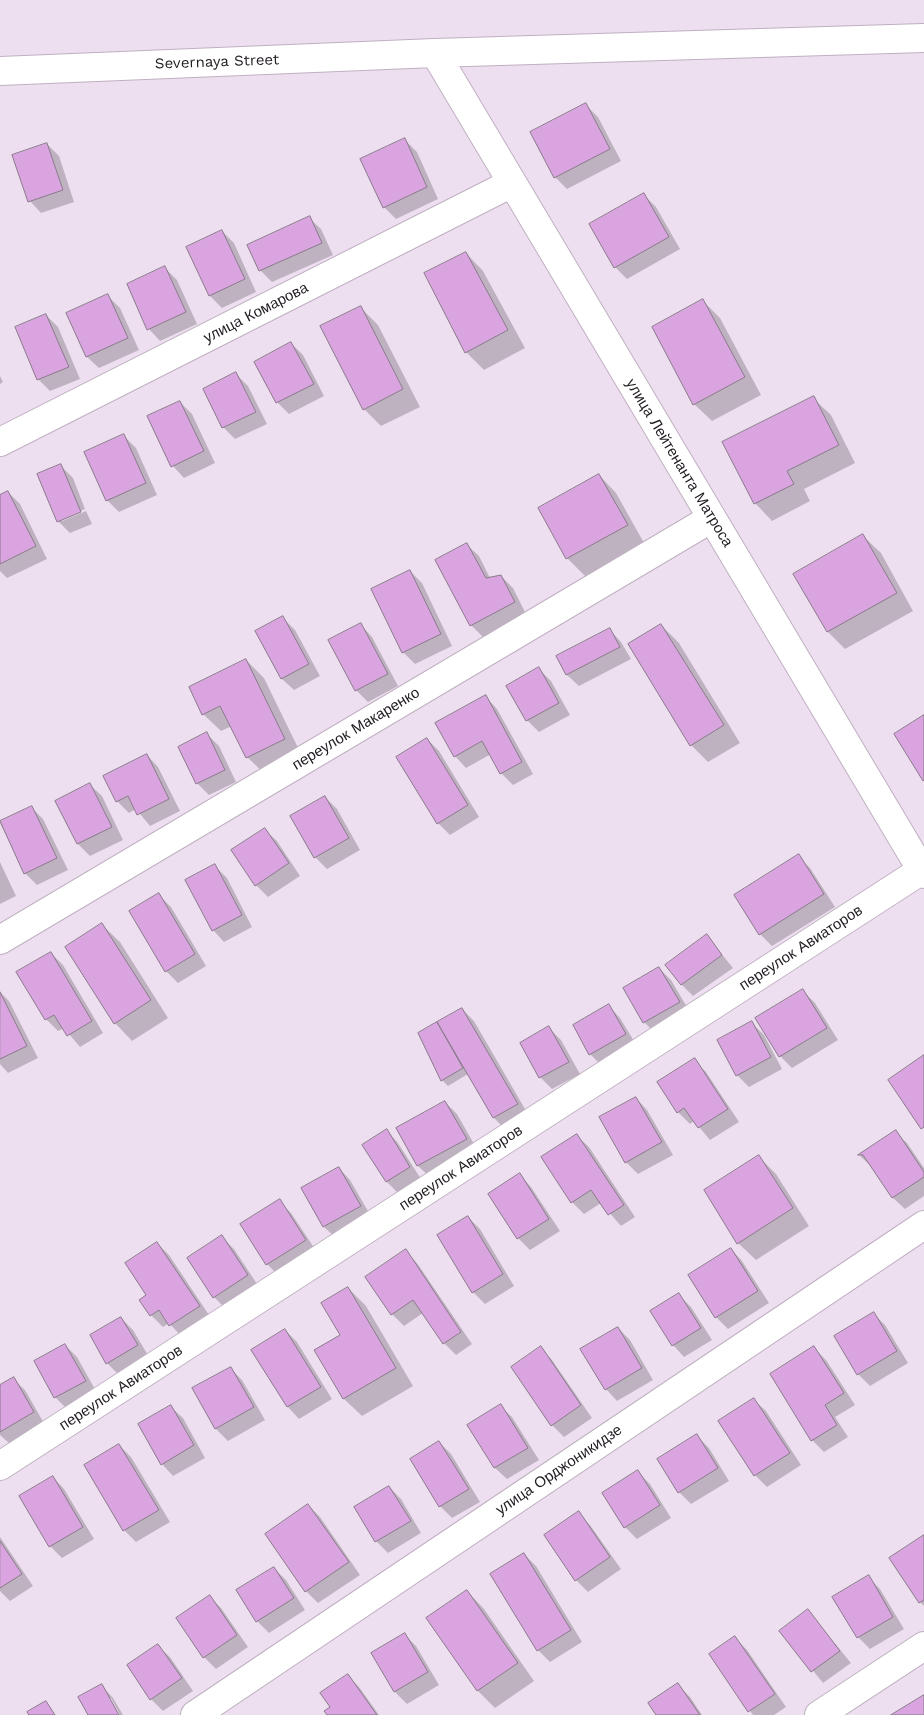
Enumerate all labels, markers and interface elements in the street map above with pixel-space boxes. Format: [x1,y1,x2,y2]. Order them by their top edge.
street label: Severnaya Street [155,51,279,73]
street label: улица Комарова [201,279,311,347]
street label: улица Лейтенанта Матроса [622,376,736,550]
street label: переулок Макаренко [289,684,423,774]
street label: переулок Авиаторов [736,901,866,995]
street label: переулок Авиаторов [396,1121,526,1215]
street label: переулок Авиаторов [56,1341,186,1435]
street label: улица Орджоникидзе [492,1421,626,1519]

